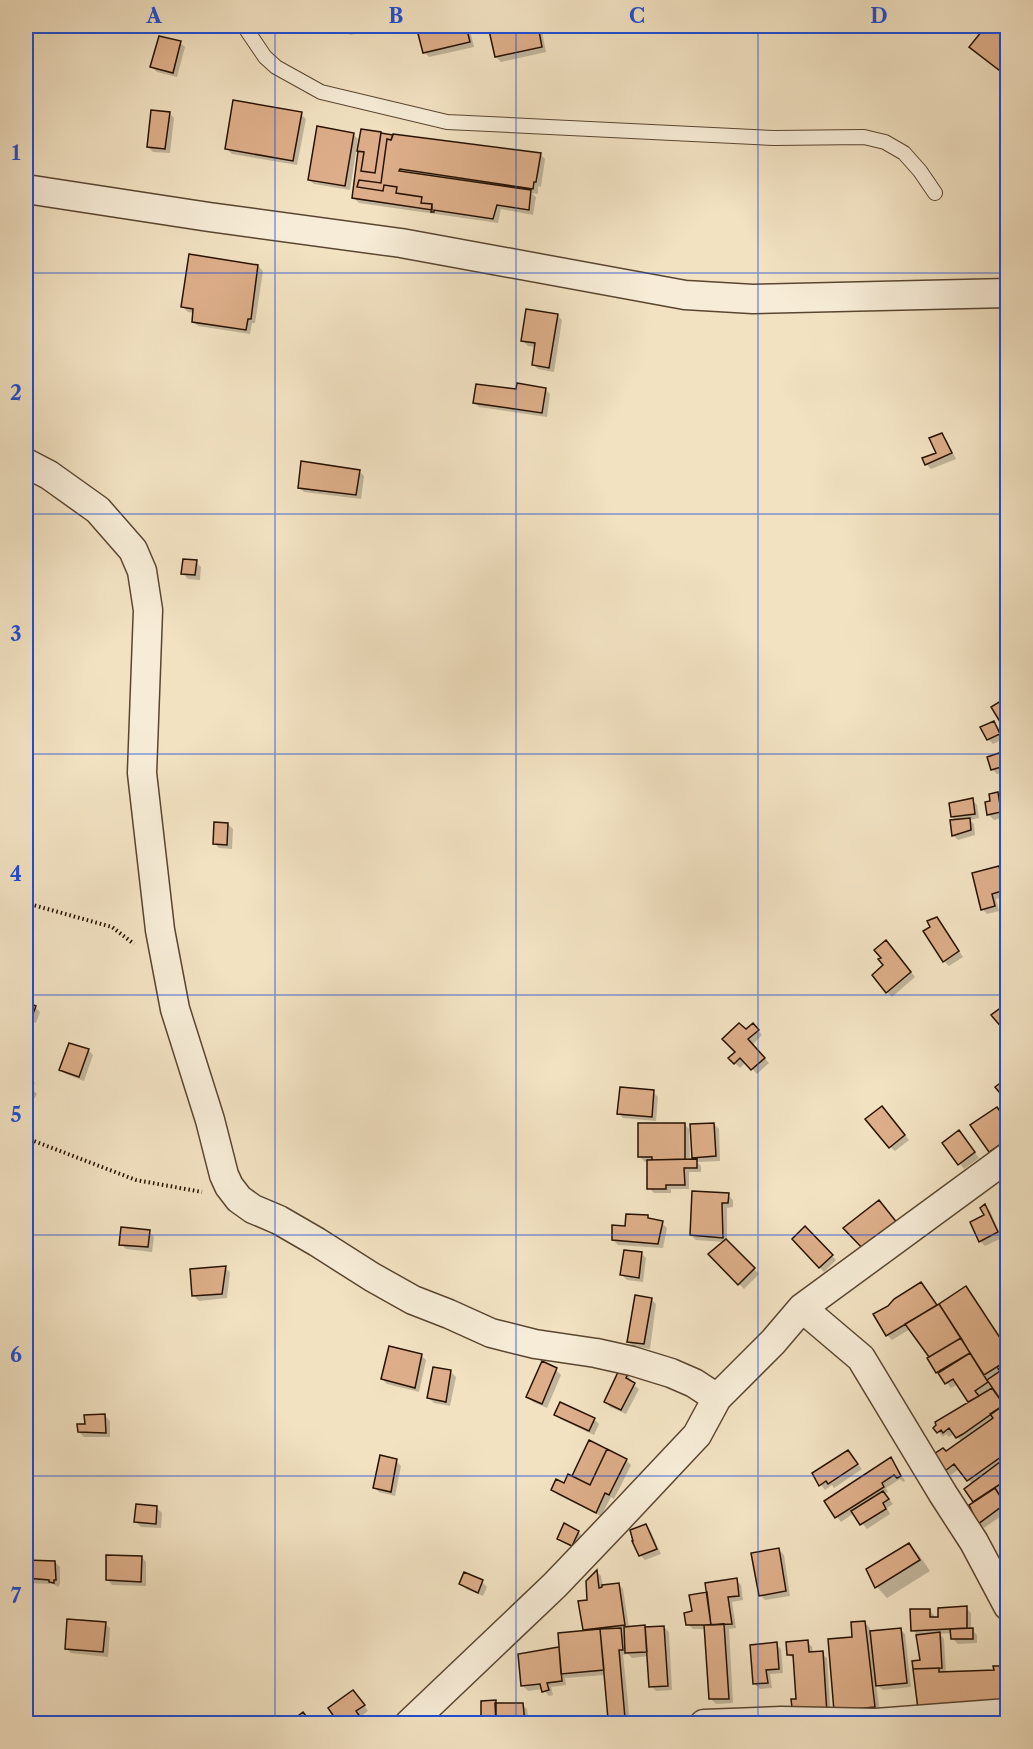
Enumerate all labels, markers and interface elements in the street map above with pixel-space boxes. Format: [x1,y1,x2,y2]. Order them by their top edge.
text: A [145,4,162,28]
text: B [389,4,404,28]
text: C [629,4,645,28]
text: D [870,4,888,28]
text: 1 [12,141,21,165]
text: 2 [10,381,22,405]
text: 3 [10,622,22,646]
text: 4 [10,862,22,886]
text: 5 [10,1103,22,1127]
text: 6 [10,1343,22,1367]
text: 7 [11,1584,22,1608]

